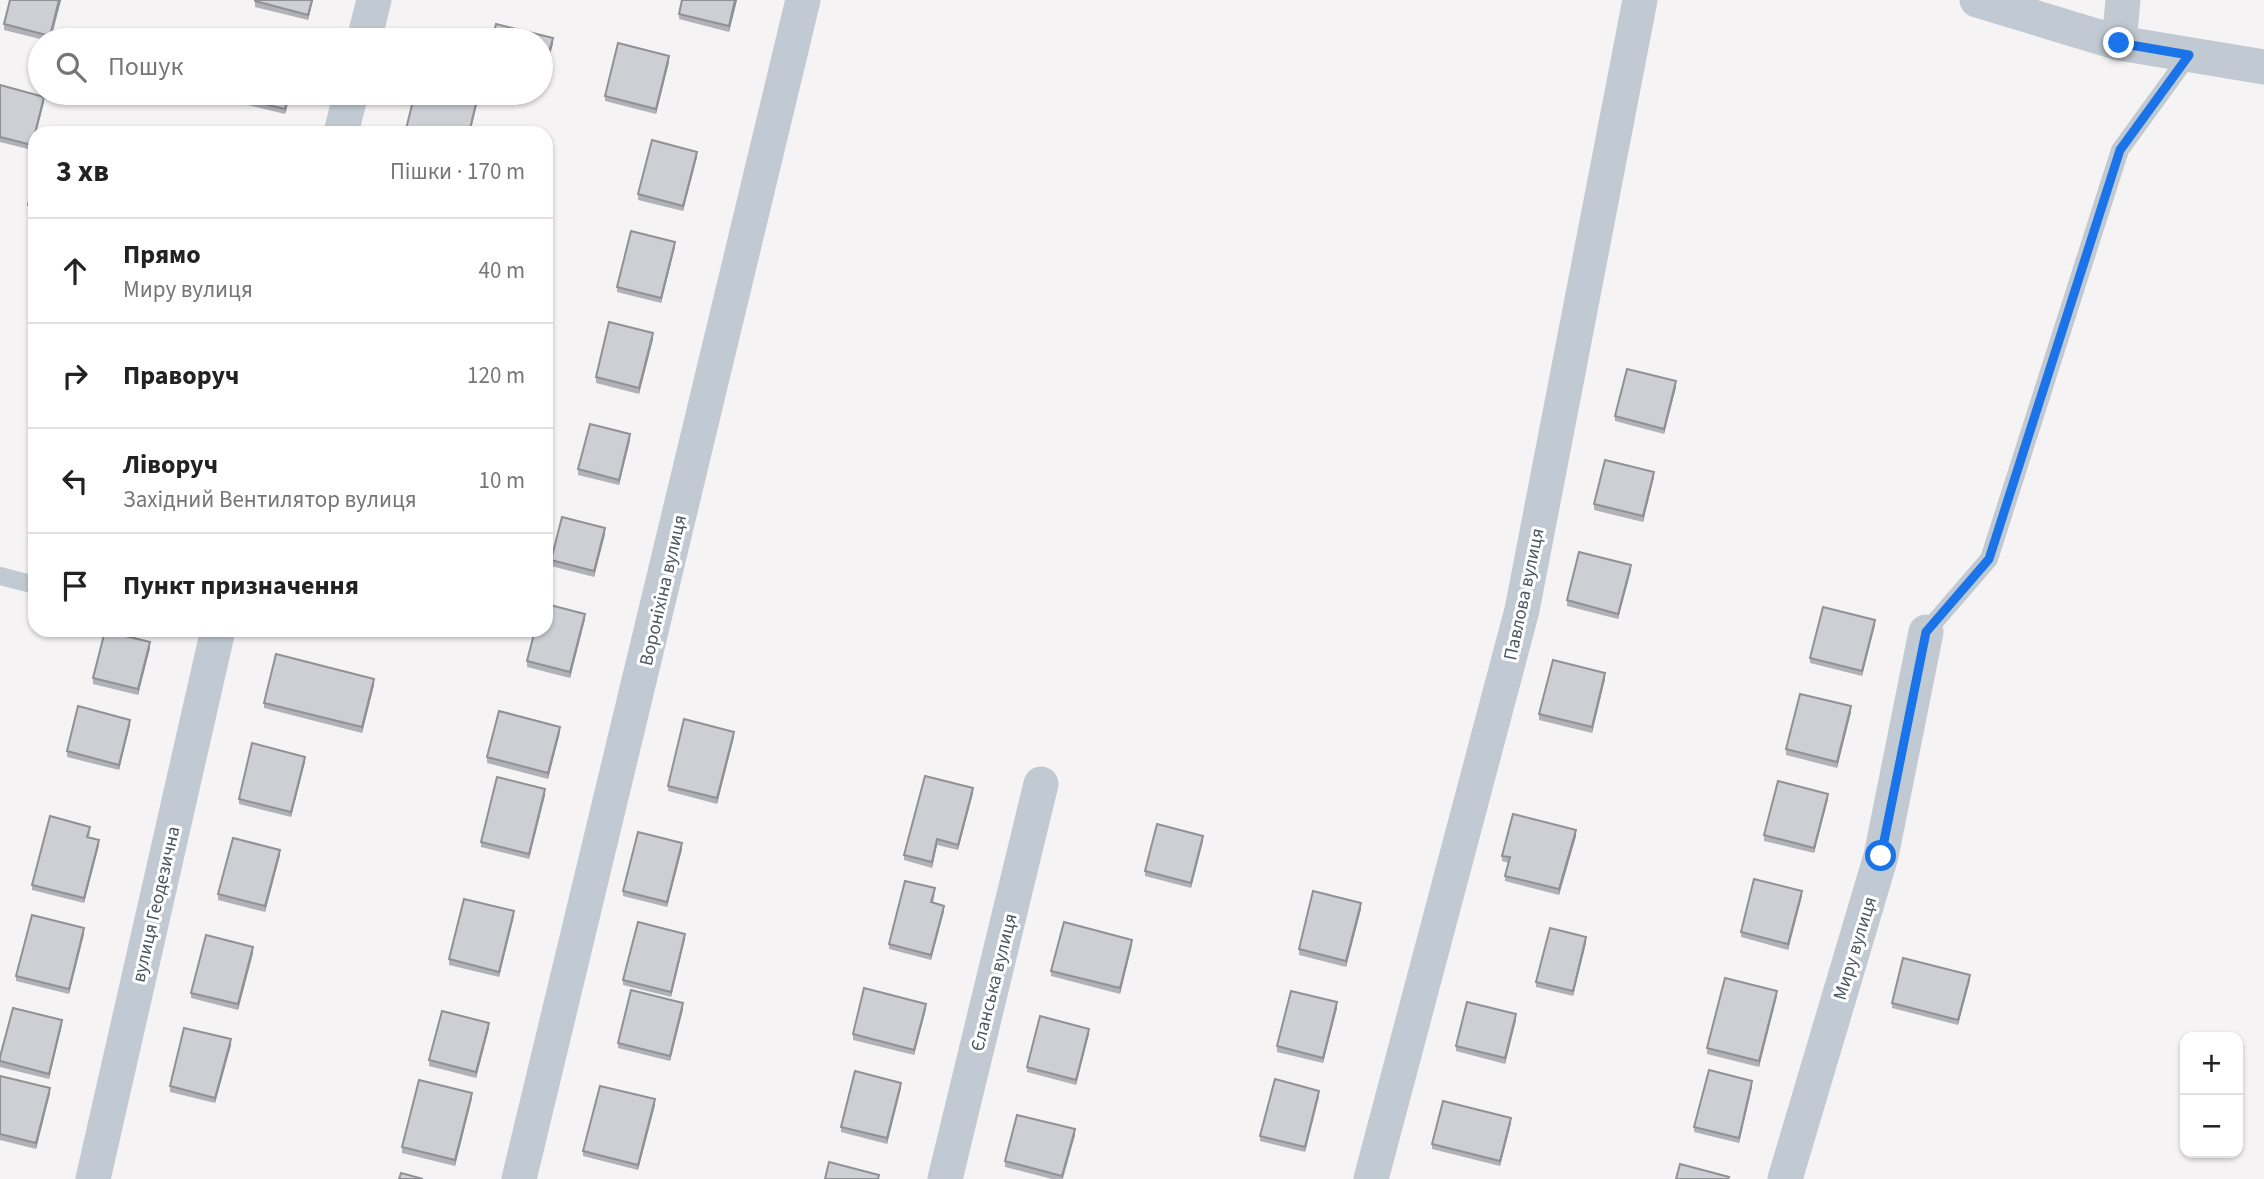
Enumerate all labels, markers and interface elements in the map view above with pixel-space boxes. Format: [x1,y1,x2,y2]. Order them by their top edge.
route end [2103,27,2134,58]
search box [28,28,553,105]
icon: search [52,48,90,86]
text: Пошук [108,48,183,85]
text: 3 хв [56,150,109,193]
text: Пішки · 170 m [390,155,525,188]
text: Прямо [123,236,201,273]
icon: ahead [56,252,94,290]
text: 40 m [478,254,525,287]
text: Миру вулиця [123,273,253,306]
icon: right [56,357,94,395]
text: Праворуч [123,357,239,394]
text: 120 m [467,359,525,392]
text: Ліворуч [123,446,218,483]
icon: left [56,462,94,500]
text: 10 m [478,464,525,497]
text: Західний Вентилятор вулиця [123,483,417,516]
street label: Вороніхіна вулиця [633,512,694,669]
street label: Павлова вулиця [1497,526,1552,663]
icon: arrive [56,567,94,605]
text: Пункт призначення [123,567,359,604]
street label: вулиця Геодезична [125,824,188,985]
route start [1865,840,1896,871]
street label: Миру вулиця [1827,893,1884,1004]
street label: Єланська вулиця [964,911,1025,1054]
map controls [2180,1032,2243,1158]
button: + [2180,1032,2243,1095]
button: − [2180,1095,2243,1158]

